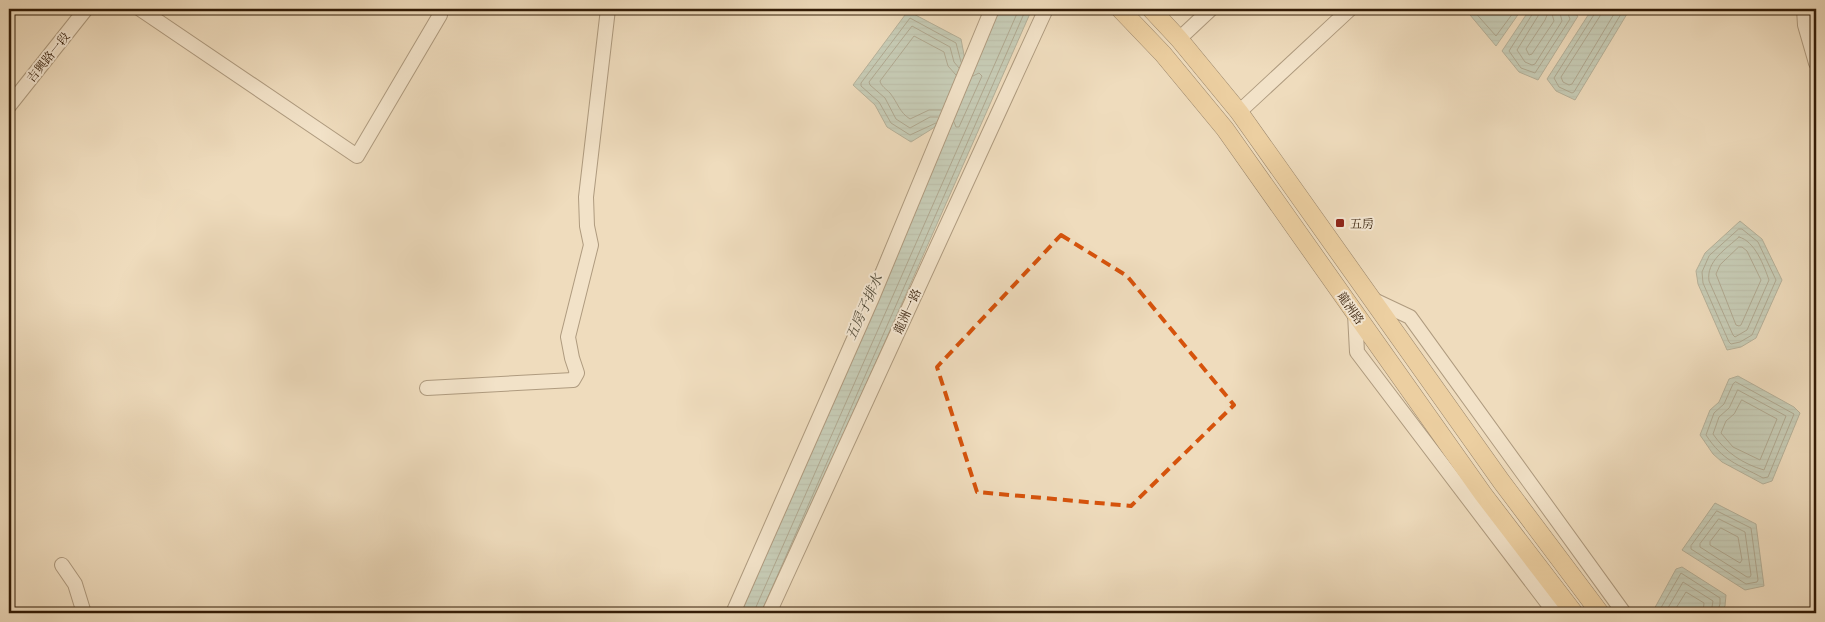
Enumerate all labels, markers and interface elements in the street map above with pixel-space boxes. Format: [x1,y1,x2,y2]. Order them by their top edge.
street label: 吉興路一段 [23,29,73,85]
place label: 五房 [1350,216,1374,231]
marker: 五房 [1334,217,1346,229]
water label: 五房子排水 [842,270,887,343]
street label: 龍洲一路 [890,286,924,336]
street label: 龍洲路 [1335,289,1367,327]

